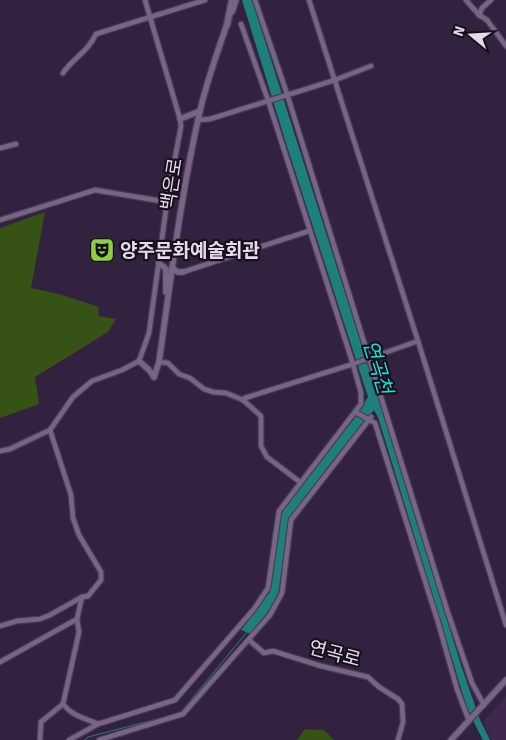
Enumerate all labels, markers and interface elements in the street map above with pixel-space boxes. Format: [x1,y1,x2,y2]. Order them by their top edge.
north arrow [446,10,496,60]
text: N [450,24,469,38]
street label: 백은로 [156,156,188,212]
theatre icon: 양주문화예술회관 [89,237,115,263]
place label: 양주문화예술회관 [120,239,260,263]
water label: 연곡천 [357,337,398,400]
street label: 연곡로 [306,636,363,672]

